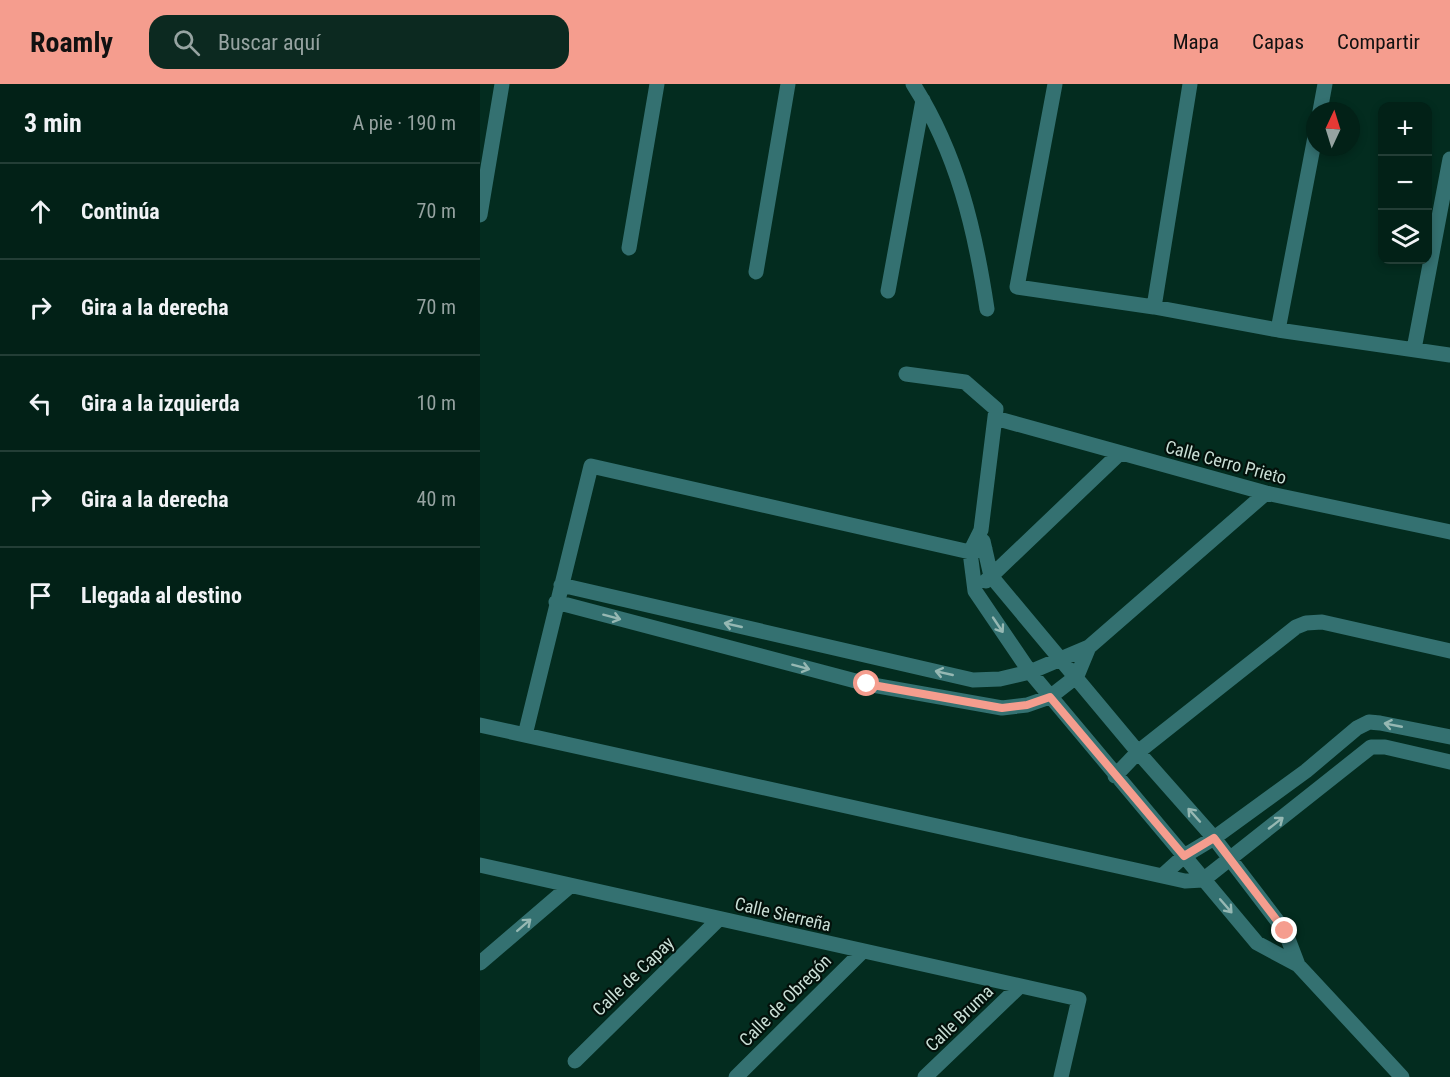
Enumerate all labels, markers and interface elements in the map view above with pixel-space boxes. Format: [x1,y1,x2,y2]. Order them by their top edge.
search box [149,15,569,69]
text: Roamly [30,26,113,59]
icon: search [170,26,203,59]
text: Buscar aquí [218,30,320,55]
text: Mapa [1173,30,1219,54]
text: Capas [1252,30,1304,54]
text: Compartir [1337,30,1420,54]
north arrow [1306,102,1360,156]
map controls [1378,102,1432,264]
button: + [1378,102,1432,156]
text: 3 min [24,108,82,138]
text: A pie · 190 m [353,111,456,135]
button: − [1378,156,1432,210]
icon: ahead [24,195,57,228]
text: Continúa [81,199,160,224]
text: 70 m [417,199,456,223]
button: layers [1378,210,1432,264]
icon: right [24,291,57,324]
text: Gira a la derecha [81,295,229,320]
text: 70 m [417,295,456,319]
icon: left [24,387,57,420]
text: Gira a la izquierda [81,391,240,416]
text: 10 m [417,391,456,415]
street label: Calle Cerro Prieto [1163,436,1289,488]
icon: right [24,483,57,516]
text: Gira a la derecha [81,487,229,512]
text: 40 m [417,487,456,511]
icon: arrive [24,579,57,612]
text: Llegada al destino [81,583,242,608]
one-way arrow [602,611,621,623]
one-way arrow [991,616,1004,633]
one-way arrow [724,618,743,630]
one-way arrow [791,661,810,673]
one-way arrow [935,666,954,678]
route start [853,670,879,696]
one-way arrow [1383,719,1403,730]
one-way arrow [1187,808,1201,823]
one-way arrow [1268,817,1284,830]
street label: Calle Sierreña [733,893,833,935]
one-way arrow [1219,898,1233,913]
route end [1271,917,1297,943]
one-way arrow [516,918,531,932]
street label: Calle de Capay [588,932,678,1020]
street label: Calle de Obregón [735,950,835,1050]
street label: Calle Bruma [921,981,997,1055]

